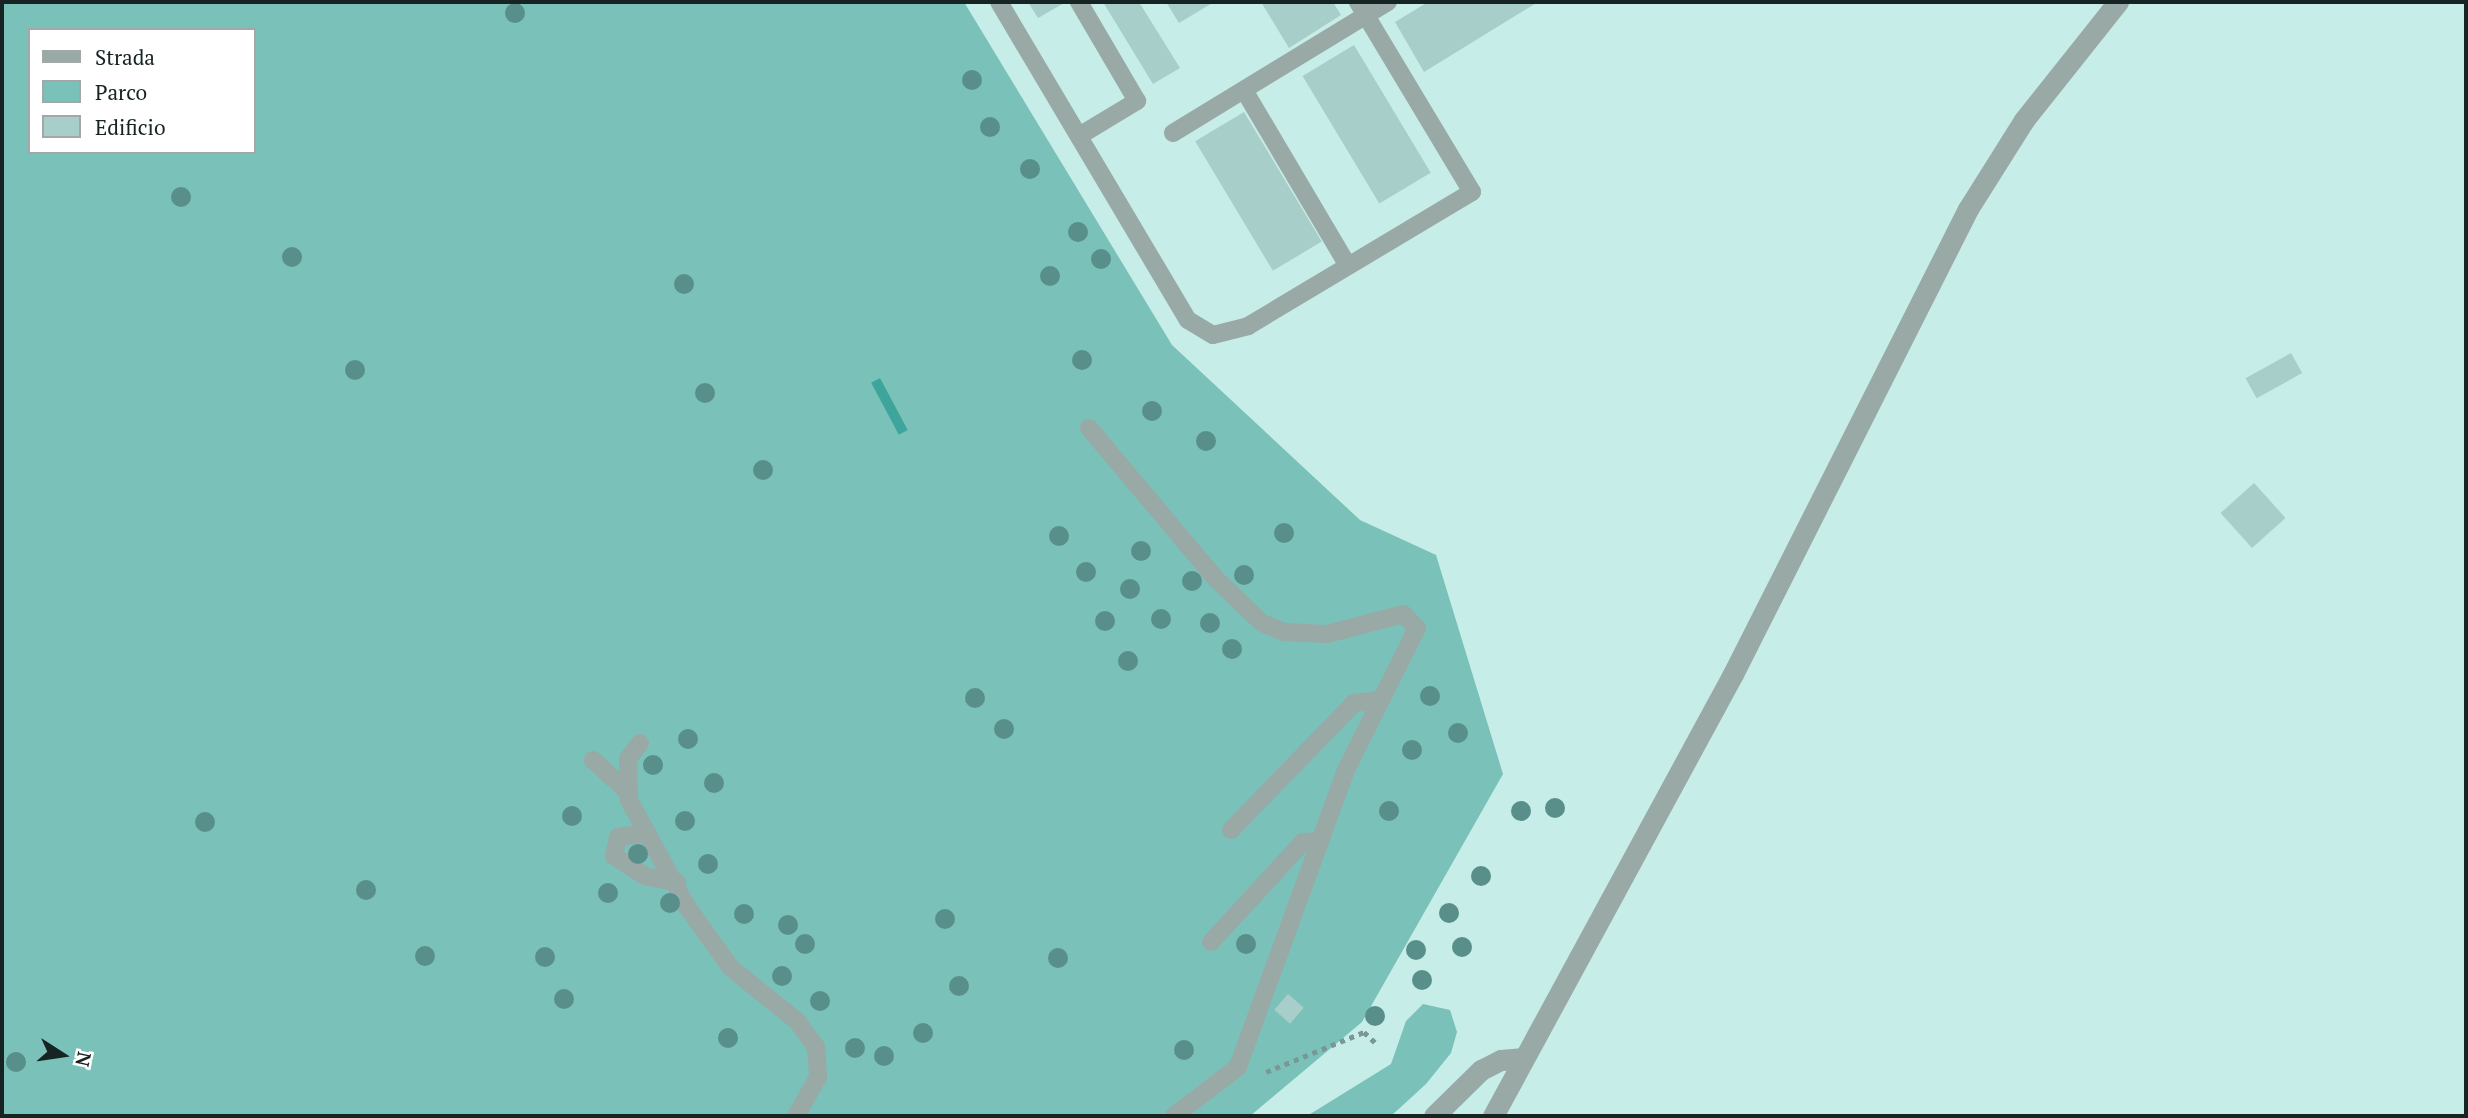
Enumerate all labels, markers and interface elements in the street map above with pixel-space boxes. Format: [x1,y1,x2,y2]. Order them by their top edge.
legend [28,28,256,154]
text: Strada [95,43,155,71]
text: Parco [95,78,147,106]
text: Edificio [95,113,166,141]
north arrow [28,1020,98,1090]
text: N [70,1050,98,1069]

